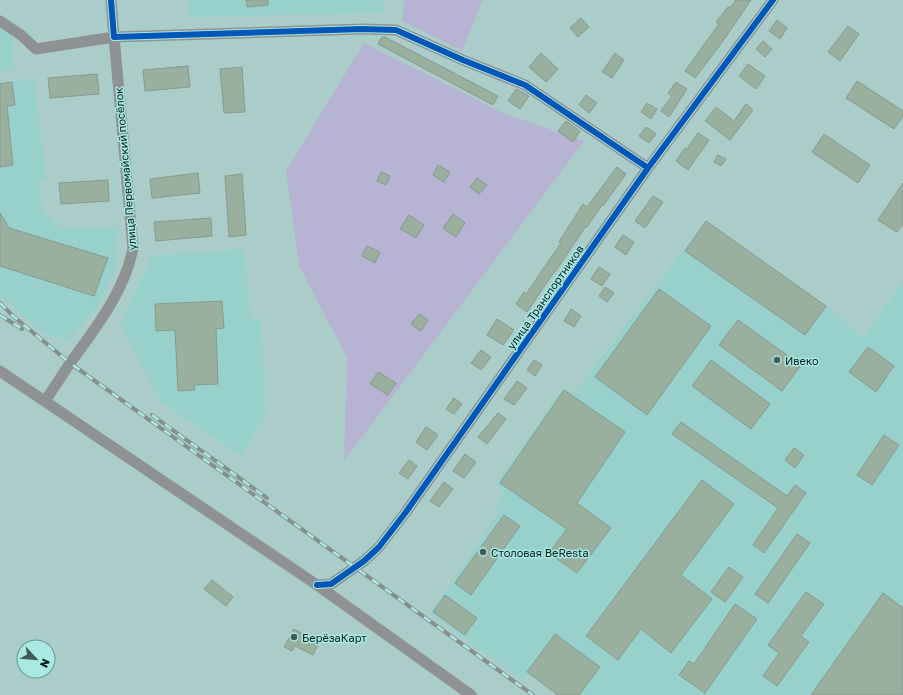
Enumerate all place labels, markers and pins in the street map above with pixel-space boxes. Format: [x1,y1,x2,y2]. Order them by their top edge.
place label: Ивеко [785,354,819,367]
marker: Ивеко [772,355,782,365]
place label: Столовая BeResta [491,546,589,559]
marker: Столовая BeResta [478,547,488,557]
place label: БерёзаКарт [302,631,367,644]
marker: БерёзаКарт [289,632,299,642]

